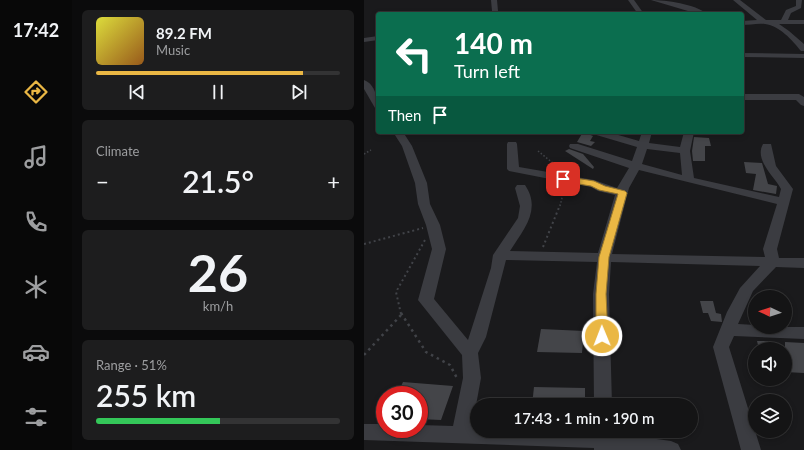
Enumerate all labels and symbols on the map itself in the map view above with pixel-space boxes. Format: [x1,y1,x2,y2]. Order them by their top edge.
pin [546,162,580,196]
north arrow [748,290,792,334]
position arrow [581,315,623,357]
speed limit sign: 30 [376,386,428,438]

